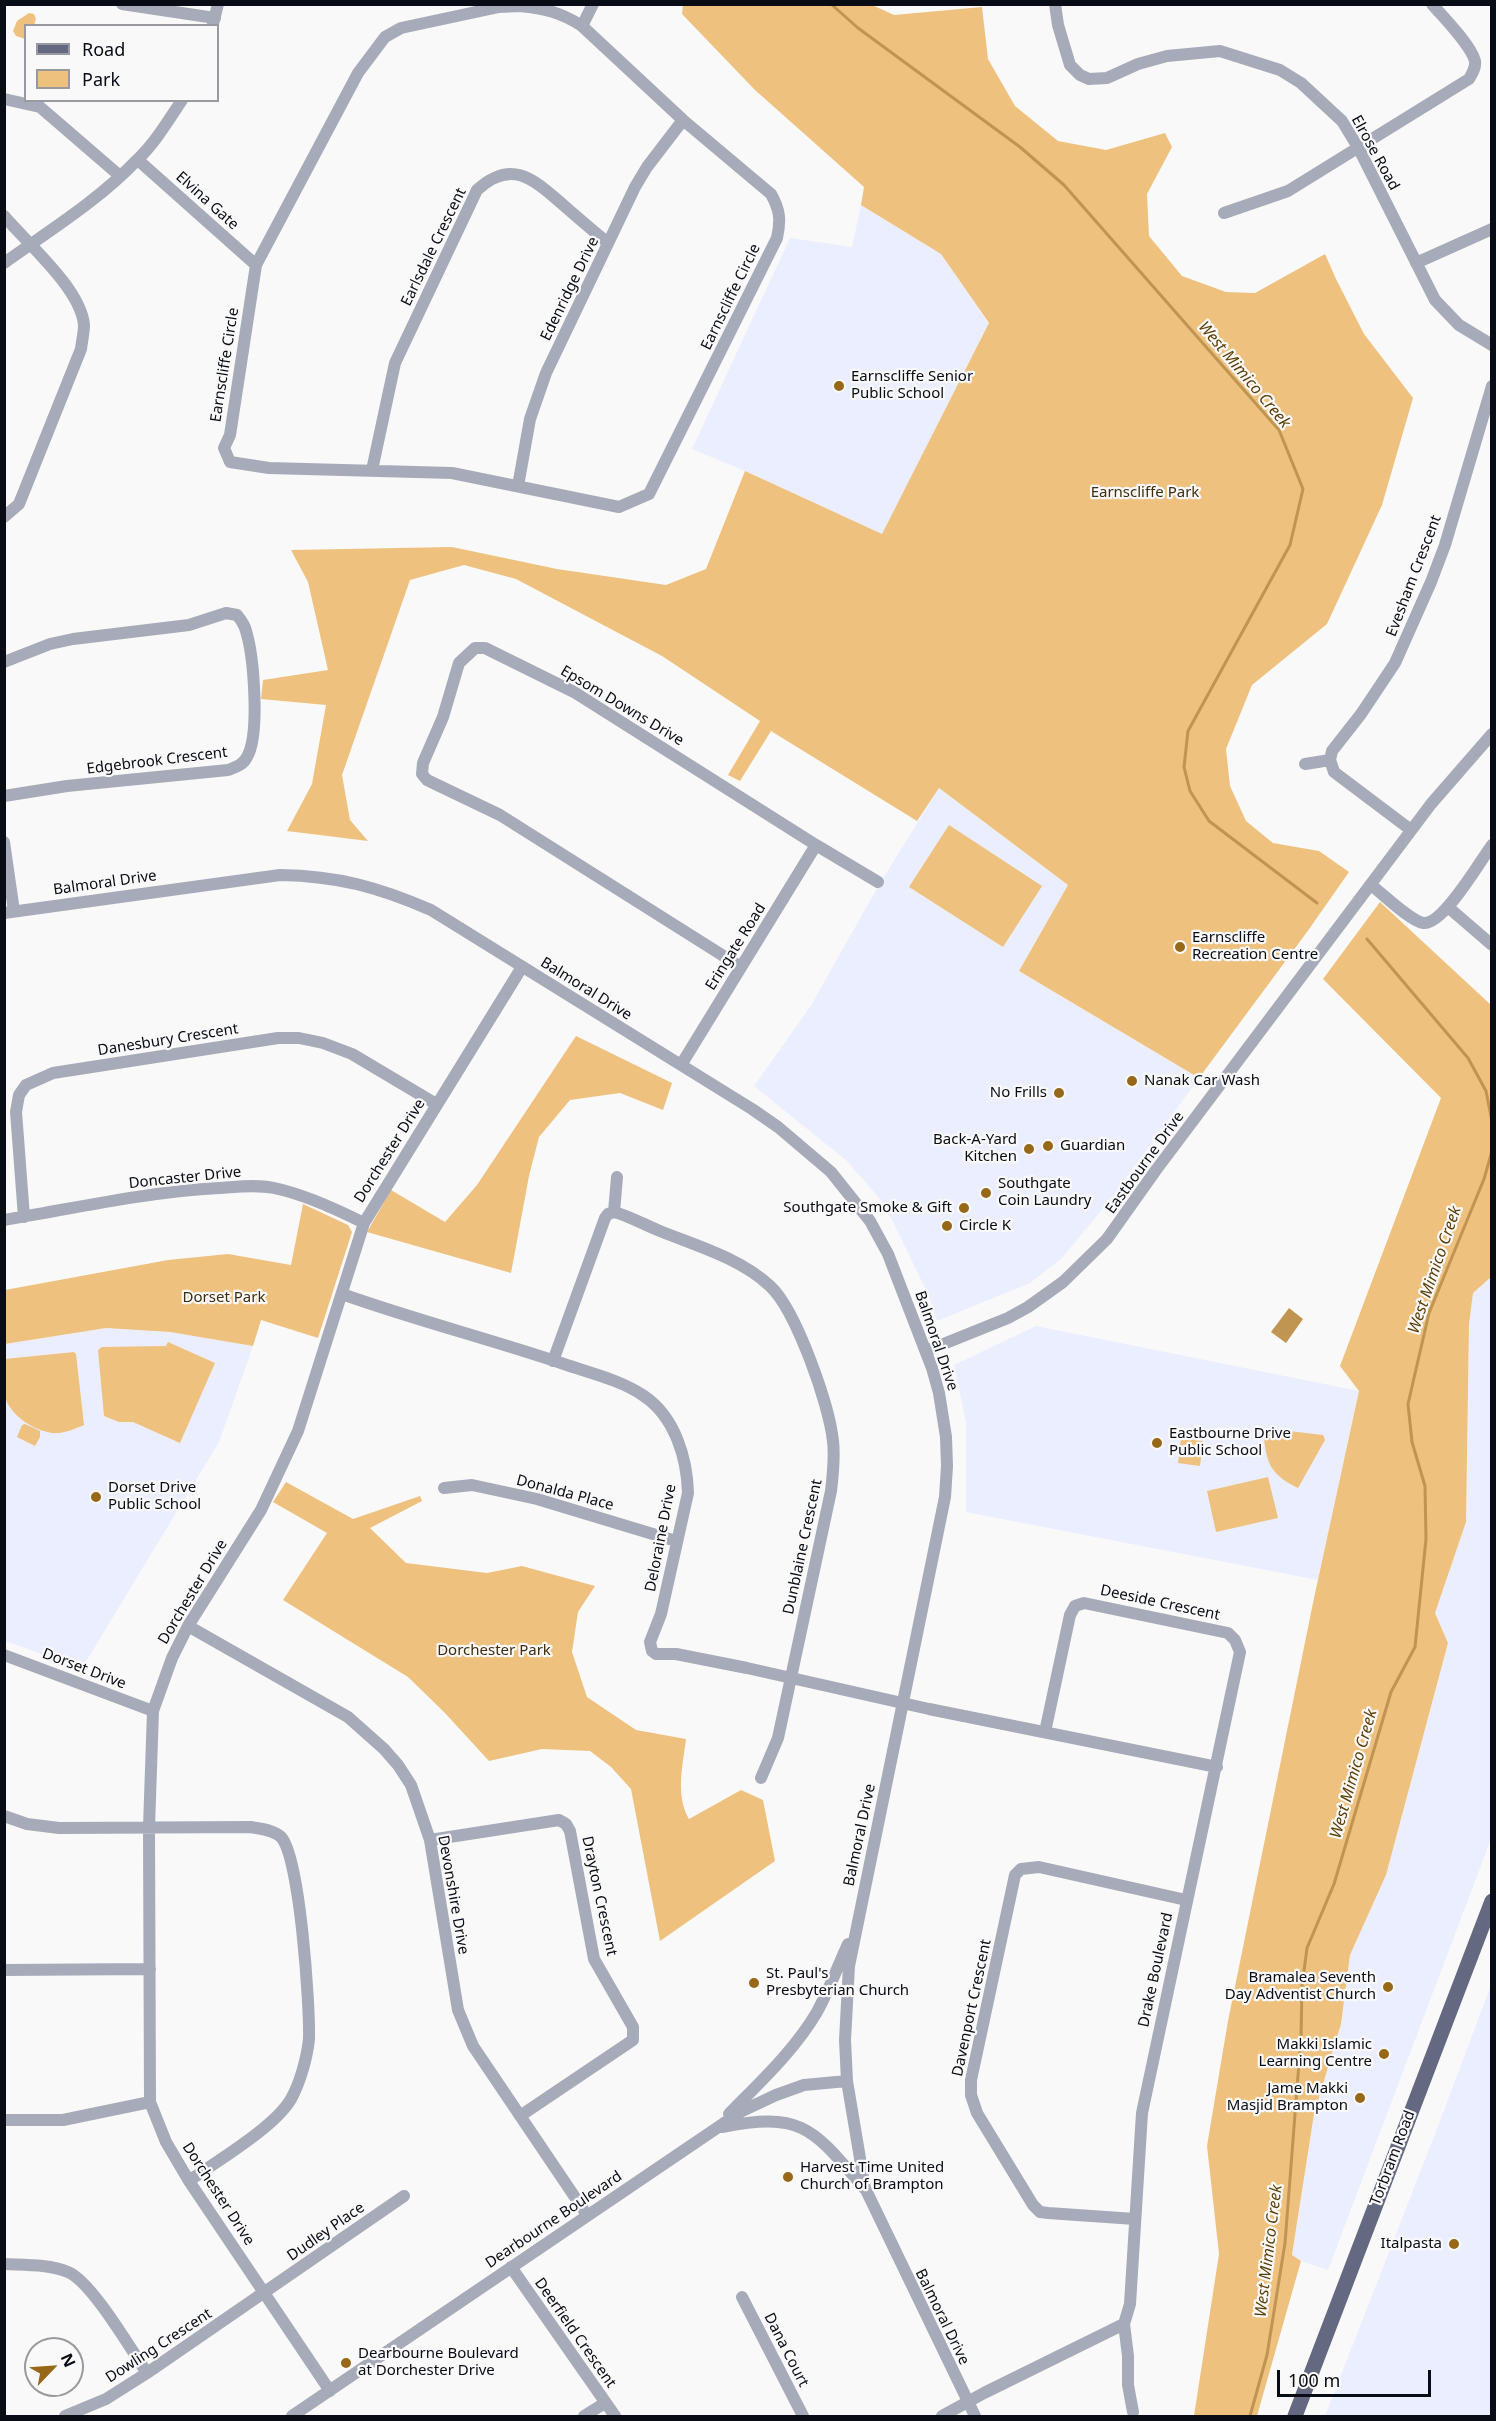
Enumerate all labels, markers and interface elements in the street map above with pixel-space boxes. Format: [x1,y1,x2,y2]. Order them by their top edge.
legend [24,24,219,102]
text: Road [82,37,125,61]
text: Park [82,67,120,91]
street label: Elrose Road [1347,112,1403,194]
street label: Elvina Gate [172,168,242,234]
street label: Earlsdale Crescent [398,185,470,309]
street label: Edenridge Drive [537,234,603,344]
street label: Earnscliffe Circle [698,241,764,353]
street label: Earnscliffe Circle [207,306,243,424]
water label: West Mimico Creek [1194,318,1294,432]
place label: Earnscliffe Senior Public School [851,368,973,403]
marker: Earnscliffe Senior Public School [832,379,846,393]
park label: Earnscliffe Park [1091,484,1199,502]
street label: Evesham Crescent [1383,513,1445,639]
street label: Epsom Downs Drive [557,662,687,750]
street label: Edgebrook Crescent [86,743,228,779]
street label: Balmoral Drive [52,867,158,899]
street label: Eringate Road [702,900,770,994]
place label: Earnscliffe Recreation Centre [1192,929,1318,964]
marker: Earnscliffe Recreation Centre [1173,940,1187,954]
street label: Balmoral Drive [537,954,635,1024]
street label: Danesbury Crescent [97,1020,239,1060]
place label: Nanak Car Wash [1144,1072,1260,1090]
marker: Nanak Car Wash [1125,1074,1139,1088]
place label: No Frills [990,1084,1047,1102]
marker: No Frills [1052,1086,1066,1100]
street label: Dorchester Drive [351,1096,429,1206]
street label: Eastbourne Drive [1102,1108,1188,1218]
place label: Back-A-Yard Kitchen [933,1131,1017,1166]
place label: Guardian [1060,1137,1125,1155]
marker: Guardian [1041,1139,1055,1153]
marker: Back-A-Yard Kitchen [1022,1142,1036,1156]
street label: Doncaster Drive [128,1163,242,1193]
place label: Southgate Coin Laundry [998,1175,1091,1210]
marker: Southgate Coin Laundry [979,1186,993,1200]
place label: Southgate Smoke & Gift [783,1199,952,1217]
marker: Southgate Smoke & Gift [957,1201,971,1215]
water label: West Mimico Creek [1404,1204,1466,1336]
place label: Circle K [959,1217,1011,1235]
marker: Circle K [940,1219,954,1233]
park label: Dorset Park [183,1289,265,1307]
street label: Balmoral Drive [911,1289,961,1393]
place label: Eastbourne Drive Public School [1169,1425,1291,1460]
marker: Eastbourne Drive Public School [1150,1436,1164,1450]
street label: Donalda Place [514,1471,616,1515]
street label: Dunblaine Crescent [780,1478,826,1616]
place label: Dorset Drive Public School [108,1479,201,1514]
street label: Deloraine Drive [642,1483,680,1593]
marker: Dorset Drive Public School [89,1490,103,1504]
street label: Dorchester Drive [155,1536,231,1648]
street label: Deeside Crescent [1099,1582,1221,1624]
park label: Dorchester Park [437,1642,551,1660]
street label: Dorset Drive [40,1645,128,1693]
water label: West Mimico Creek [1326,1707,1382,1841]
street label: Balmoral Drive [840,1782,880,1888]
street label: Devonshire Drive [434,1834,472,1956]
street label: Drayton Crescent [578,1834,620,1958]
street label: Drake Boulevard [1135,1911,1177,2029]
street label: Davenport Crescent [949,1938,995,2078]
place label: St. Paul's Presbyterian Church [766,1965,909,2000]
place label: Bramalea Seventh Day Adventist Church [1225,1969,1376,2004]
marker: St. Paul's Presbyterian Church [747,1976,761,1990]
marker: Bramalea Seventh Day Adventist Church [1381,1980,1395,1994]
place label: Makki Islamic Learning Centre [1259,2036,1372,2071]
marker: Makki Islamic Learning Centre [1377,2047,1391,2061]
place label: Jame Makki Masjid Brampton [1227,2080,1348,2115]
marker: Jame Makki Masjid Brampton [1353,2091,1367,2105]
street label: Torbram Road [1367,2108,1419,2208]
street label: Dorchester Drive [178,2139,258,2249]
place label: Harvest Time United Church of Brampton [800,2159,944,2194]
street label: Dearbourne Boulevard [482,2168,626,2272]
marker: Harvest Time United Church of Brampton [781,2170,795,2184]
water label: West Mimico Creek [1251,2184,1287,2318]
street label: Dudley Place [284,2199,368,2265]
place label: Italpasta [1381,2235,1442,2253]
marker: Italpasta [1447,2237,1461,2251]
street label: Balmoral Drive [911,2266,973,2368]
street label: Deerfield Crescent [530,2275,620,2391]
street label: Dowling Crescent [103,2305,215,2387]
street label: Dana Court [760,2310,812,2390]
north arrow [24,2337,84,2397]
place label: Dearbourne Boulevard at Dorchester Drive [358,2345,519,2380]
text: N [56,2350,81,2371]
marker: Dearbourne Boulevard at Dorchester Drive [339,2356,353,2370]
scale bar [1280,2358,1434,2396]
text: 100 m [1288,2368,1340,2392]

